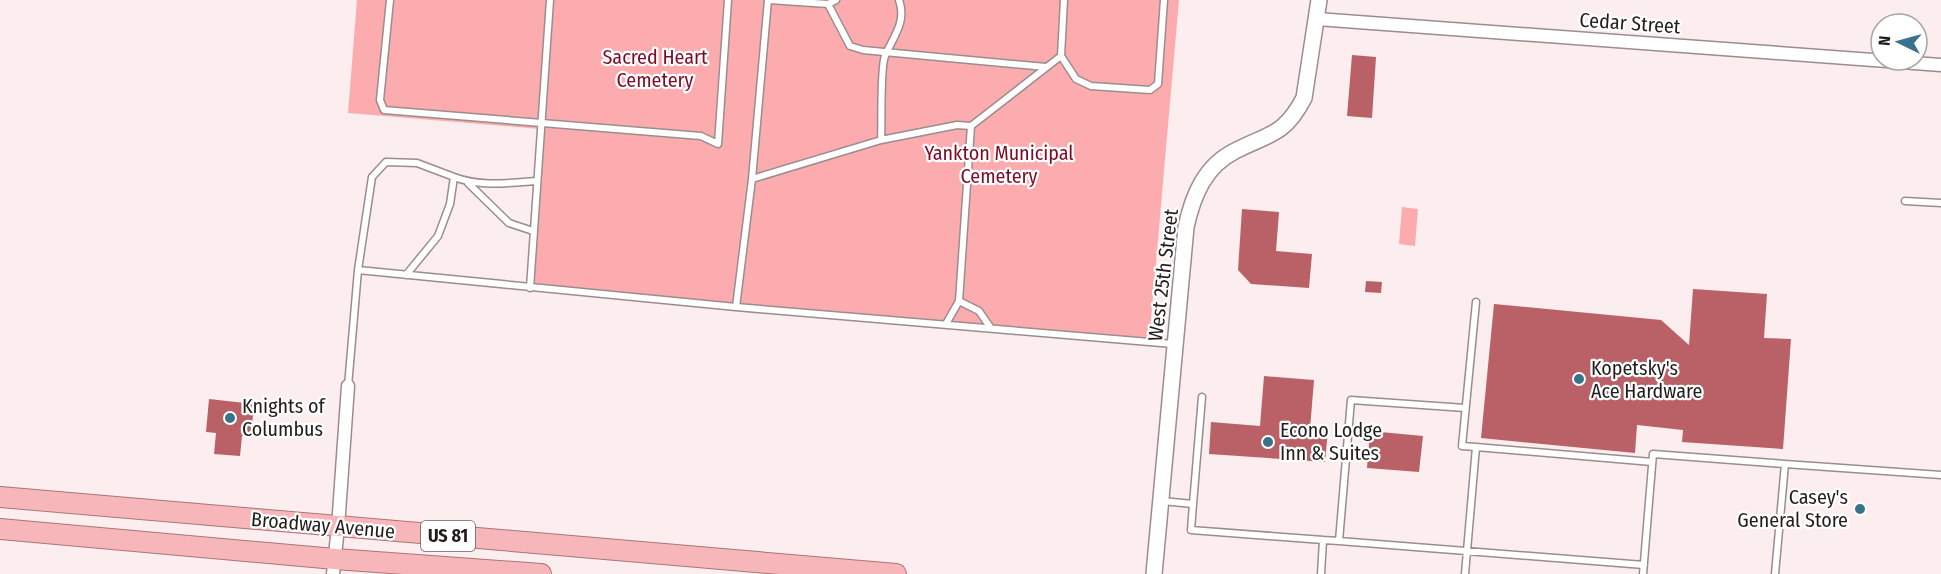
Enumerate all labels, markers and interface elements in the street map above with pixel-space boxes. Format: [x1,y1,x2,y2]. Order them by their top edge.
street label: Cedar Street [1579,8,1682,39]
north arrow [1869,12,1929,72]
text: N [1875,35,1894,46]
park label: Sacred Heart Cemetery [602,45,708,92]
park label: Yankton Municipal Cemetery [924,141,1074,188]
street label: West 25th Street [1143,207,1183,343]
place label: Kopetsky's Ace Hardware [1591,356,1702,403]
marker: Kopetsky's Ace Hardware [1572,372,1586,386]
place label: Knights of Columbus [242,394,326,441]
marker: Knights of Columbus [223,411,237,425]
place label: Econo Lodge Inn & Suites [1280,418,1382,465]
marker: Econo Lodge Inn & Suites [1261,435,1275,449]
place label: Casey's General Store [1737,485,1848,532]
marker: Casey's General Store [1853,502,1867,516]
street label: Broadway Avenue [250,507,396,543]
road number: US 81 [421,521,475,551]

